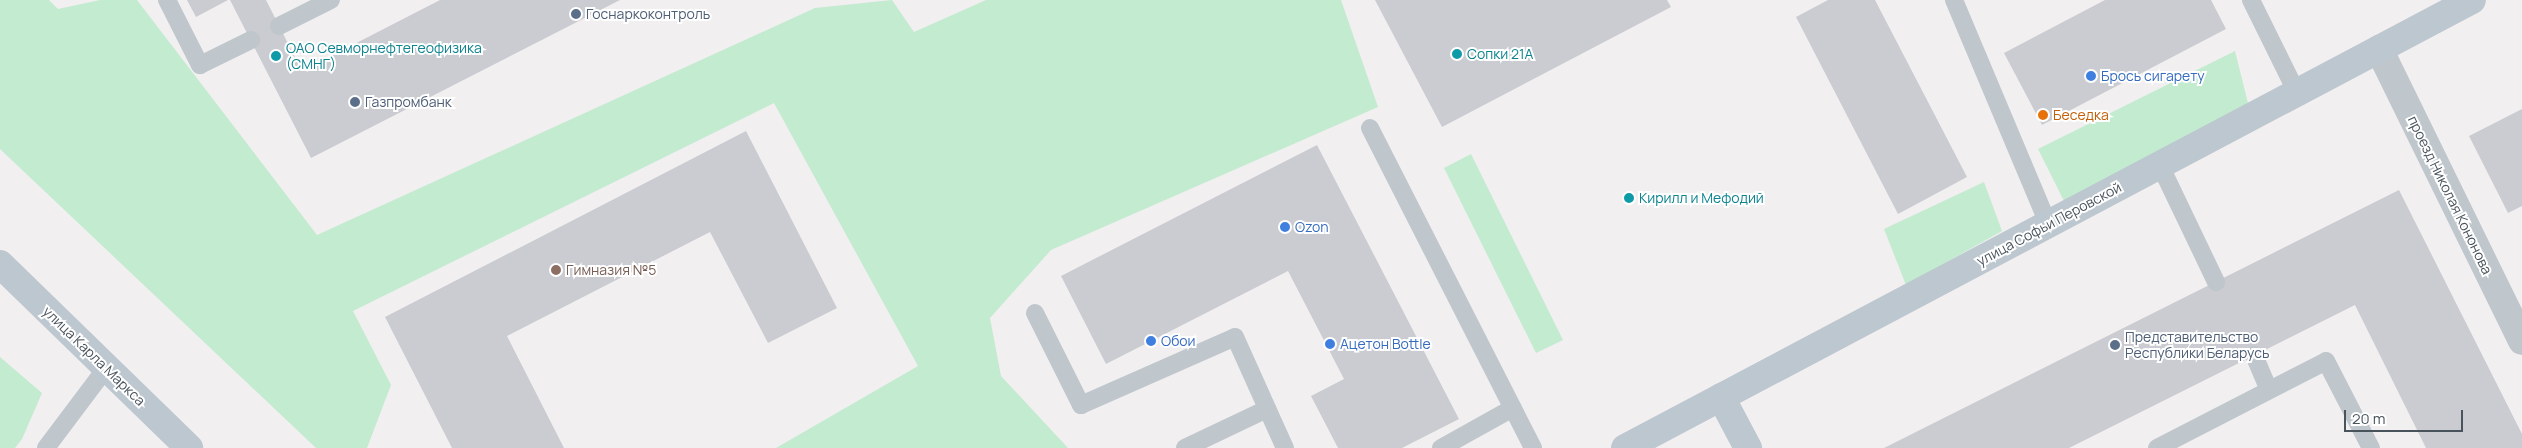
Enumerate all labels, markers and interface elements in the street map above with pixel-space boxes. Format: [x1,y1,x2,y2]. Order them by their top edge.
place label: Госнаркоконтроль [586,6,710,22]
marker: Госнаркоконтроль [570,8,582,20]
place label: ОАО Севморнефтегеофизика (СМНГ) [286,40,482,72]
place label: Сопки 21А [1467,46,1533,62]
marker: Сопки 21А [1451,48,1463,60]
marker: ОАО Севморнефтегеофизика (СМНГ) [270,50,282,62]
place label: Брось сигарету [2101,68,2205,84]
marker: Брось сигарету [2085,70,2097,82]
place label: Газпромбанк [365,94,452,110]
marker: Газпромбанк [349,96,361,108]
place label: Беседка [2053,107,2109,123]
marker: Беседка [2037,109,2049,121]
street label: проезд Николая Кононова [2404,113,2496,277]
street label: улица Софьи Перовской [1974,179,2124,269]
place label: Кирилл и Мефодий [1639,190,1764,206]
marker: Кирилл и Мефодий [1623,192,1635,204]
place label: Ozon [1295,219,1329,235]
marker: Ozon [1279,221,1291,233]
place label: Гимназия №5 [566,262,656,278]
marker: Гимназия №5 [550,264,562,276]
street label: улица Карла Маркса [39,303,149,409]
place label: Представительство Республики Беларусь [2125,329,2269,362]
place label: Обои [1161,333,1196,349]
marker: Обои [1145,335,1157,347]
place label: Ацетон Bottle [1340,336,1431,352]
marker: Ацетон Bottle [1324,338,1336,350]
marker: Представительство Республики Беларусь [2109,339,2121,351]
scale bar [2347,400,2466,432]
text: 20 m [2352,408,2385,429]

